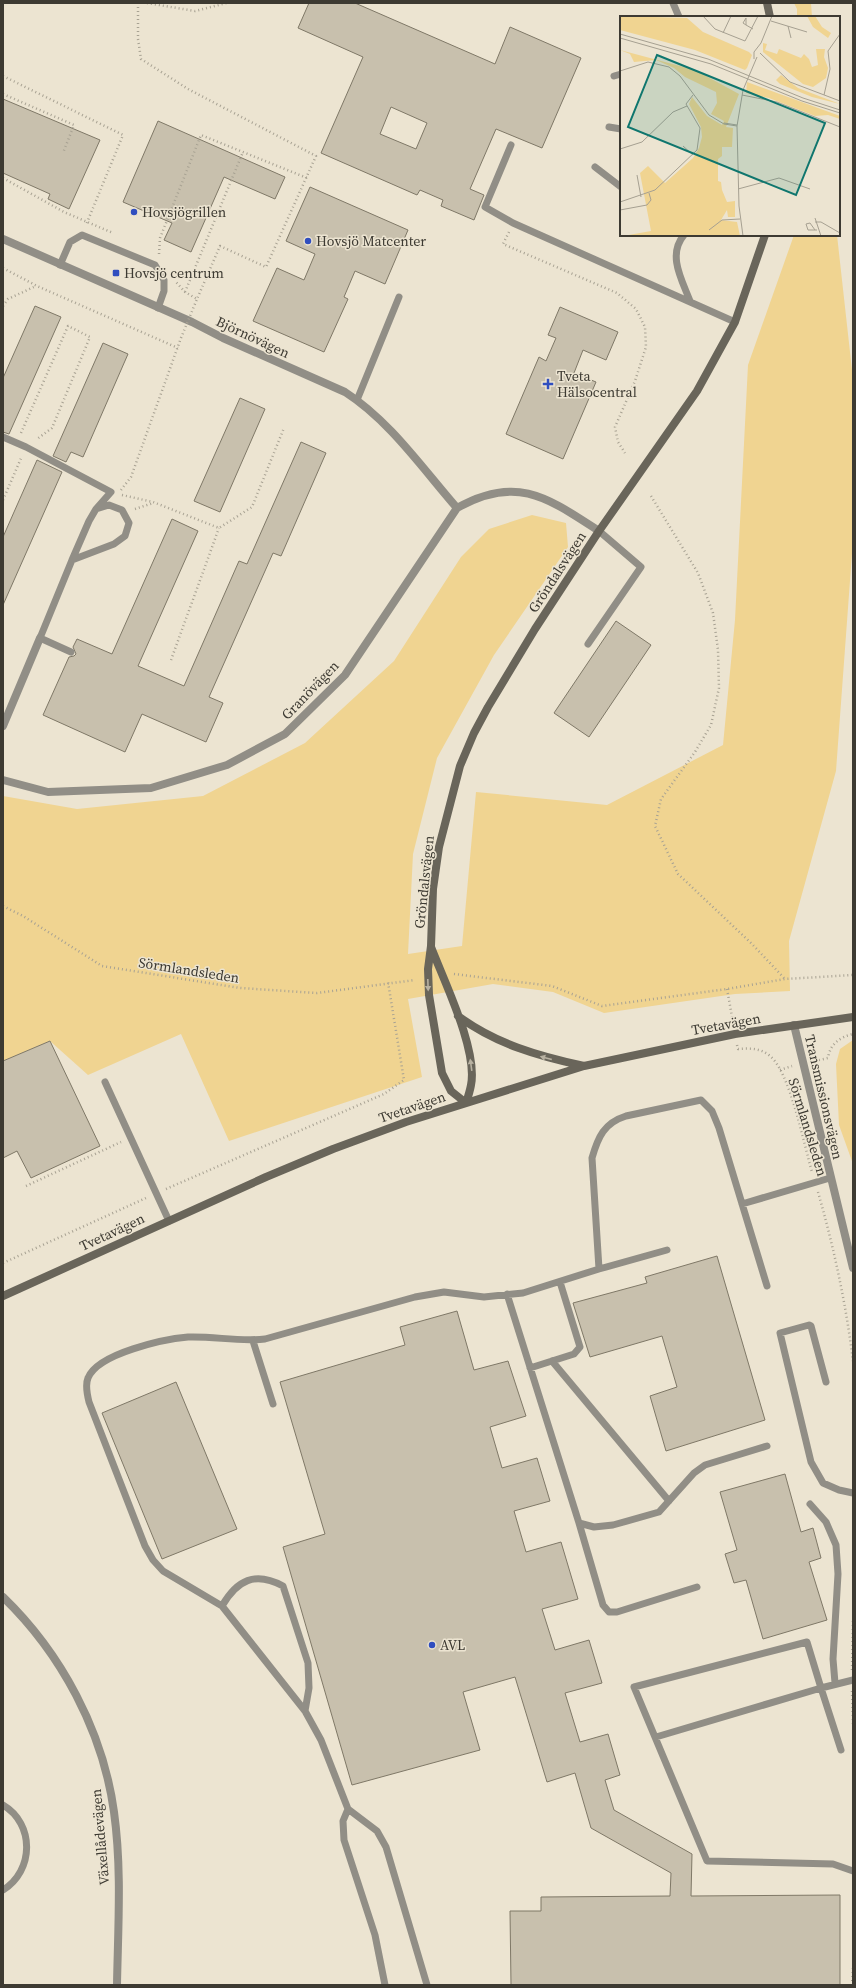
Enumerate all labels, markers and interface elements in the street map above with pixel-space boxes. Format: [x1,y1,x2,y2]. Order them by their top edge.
inset map [620,16,840,236]
place label: Hovsjögrillen [142,202,227,222]
marker: Hovsjögrillen [129,207,139,217]
place label: Hovsjö Matcenter [316,231,426,251]
marker: Hovsjö Matcenter [303,236,313,246]
place label: Hovsjö centrum [124,263,224,283]
marker: Hovsjö centrum [111,268,121,278]
street label: Björnövägen [213,311,294,363]
place label: Tveta Hälsocentral [557,366,637,402]
marker: Tveta Hälsocentral [542,378,554,390]
street label: Gröndalsvägen [523,527,591,617]
street label: Granövägen [277,656,344,724]
street label: Gröndalsvägen [409,834,439,929]
street label: Sörmlandsleden [137,952,241,988]
one-way arrow [425,979,431,992]
street label: Tvetavägen [690,1008,763,1040]
street label: Transmissionsvägen [800,1033,848,1162]
one-way arrow [540,1054,553,1060]
one-way arrow [467,1059,474,1071]
street label: Sörmlandsleden [784,1075,833,1179]
street label: Tvetavägen [376,1086,449,1128]
street label: Tvetavägen [76,1208,148,1256]
place label: AVL [440,1635,465,1655]
marker: AVL [427,1640,437,1650]
street label: Växellådevägen [86,1787,114,1886]

